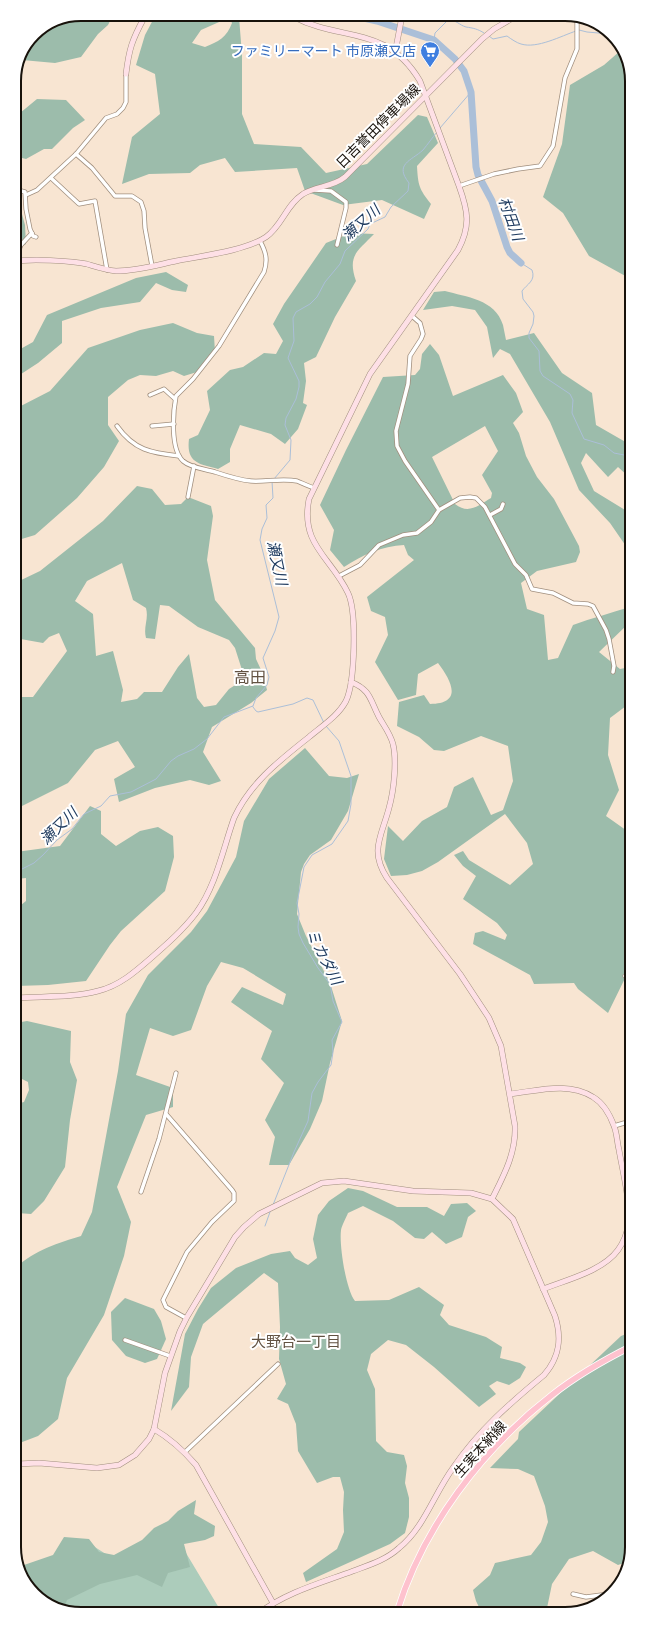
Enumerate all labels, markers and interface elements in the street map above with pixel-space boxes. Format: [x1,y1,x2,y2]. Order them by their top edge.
supermarket icon: ファミリーマート 市原瀬又店 [419,40,441,68]
place label: ファミリーマート 市原瀬又店 [231,42,416,60]
street label: 日吉誉田停車場線 [332,80,424,172]
water label: 村田川 [495,194,529,245]
water label: 瀬又川 [338,199,385,245]
water label: 瀬又川 [264,539,292,589]
district label: 高田 [234,667,266,687]
water label: 瀬又川 [36,802,83,848]
water label: ミカダ川 [302,926,347,990]
district label: 大野台一丁目 [251,1332,341,1351]
street label: 生実本納線 [450,1417,510,1481]

